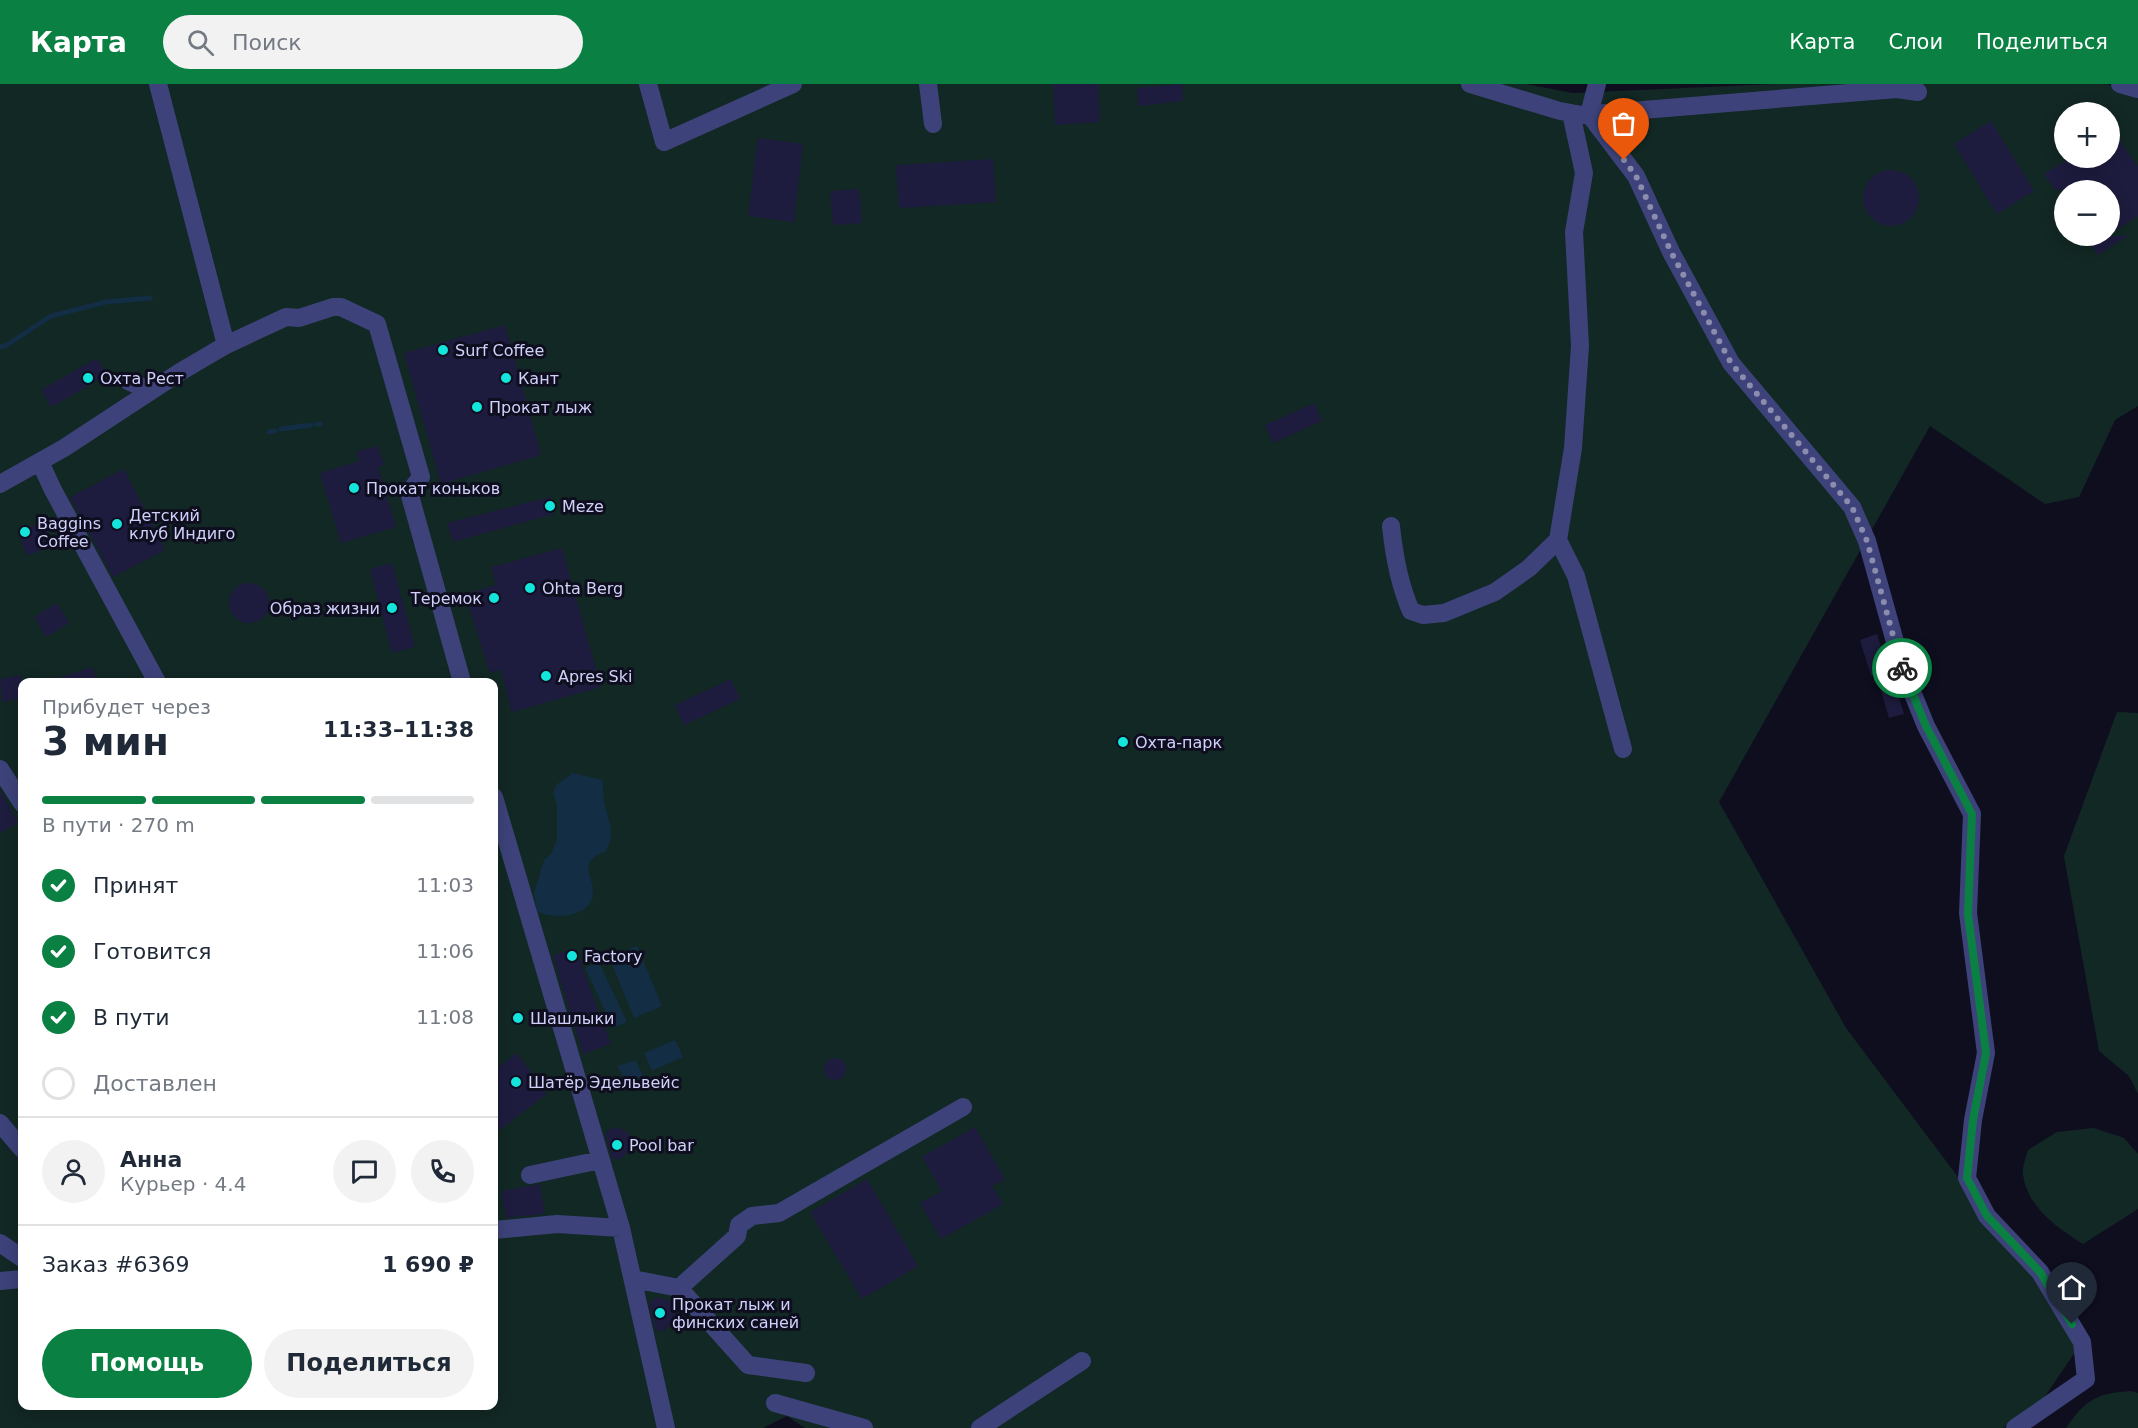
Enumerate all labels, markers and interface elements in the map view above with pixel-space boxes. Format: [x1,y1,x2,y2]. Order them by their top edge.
search box [163,15,583,69]
text: Карта [30,26,127,59]
icon: search [184,26,217,59]
text: Поиск [232,30,302,55]
text: Карта [1789,30,1855,54]
text: Слои [1888,30,1943,54]
text: Поделиться [1976,30,2108,54]
pin [1598,98,1649,160]
map controls [2054,102,2120,246]
button: + [2054,102,2120,168]
icon: bag [1607,107,1640,140]
button: − [2054,180,2120,246]
place label: Surf Coffee [455,341,544,360]
marker: Surf Coffee [436,343,450,357]
place label: Охта Рест [100,369,184,388]
place label: Кант [518,369,559,388]
marker: Охта Рест [81,371,95,385]
marker: Кант [499,371,513,385]
place label: Прокат лыж [489,398,592,417]
marker: Прокат лыж [470,400,484,414]
place label: Прокат коньков [366,479,500,498]
marker: Прокат коньков [347,481,361,495]
place label: Meze [562,497,604,516]
marker: Meze [543,499,557,513]
place label: Детский клуб Индиго [129,506,235,543]
place label: Baggins Coffee [37,514,101,551]
marker: Детский клуб Индиго [110,517,124,531]
marker: Baggins Coffee [18,525,32,539]
place label: Ohta Berg [542,579,623,598]
marker: Ohta Berg [523,581,537,595]
place label: Теремок [410,589,482,608]
marker: Теремок [487,591,501,605]
place label: Образ жизни [270,599,380,618]
marker: Образ жизни [385,601,399,615]
courier [1872,638,1932,698]
icon: bike [1886,652,1919,685]
place label: Apres Ski [558,667,632,686]
marker: Apres Ski [539,669,553,683]
text: Прибудет через [42,695,211,719]
text: 11:33–11:38 [323,717,474,742]
text: 3 мин [42,719,169,764]
place label: Охта-парк [1135,733,1222,752]
marker: Охта-парк [1116,735,1130,749]
text: В пути · 270 m [42,813,195,837]
icon: check [42,869,75,902]
text: Принят [93,873,178,898]
text: 11:03 [416,873,474,897]
icon: check [42,935,75,968]
text: Готовится [93,939,212,964]
text: 11:06 [416,939,474,963]
place label: Factory [584,947,642,966]
marker: Factory [565,949,579,963]
icon: check [42,1001,75,1034]
text: В пути [93,1005,170,1030]
text: 11:08 [416,1005,474,1029]
place label: Шашлыки [530,1009,614,1028]
marker: Шашлыки [511,1011,525,1025]
text: Доставлен [93,1071,217,1096]
place label: Шатёр Эдельвейс [528,1073,680,1092]
marker: Шатёр Эдельвейс [509,1075,523,1089]
place label: Pool bar [629,1136,694,1155]
marker: Pool bar [610,1138,624,1152]
button: person [42,1140,105,1203]
button: chat [333,1140,396,1203]
button: phone [411,1140,474,1203]
text: Анна [120,1147,182,1172]
text: Курьер · 4.4 [120,1172,246,1196]
text: Заказ #6369 [42,1252,189,1277]
text: 1 690 ₽ [382,1252,474,1277]
pin [2046,1262,2097,1324]
icon: home [2055,1271,2088,1304]
place label: Прокат лыж и финских саней [672,1295,799,1332]
marker: Прокат лыж и финских саней [653,1306,667,1320]
button: Помощь [42,1329,252,1398]
button: Поделиться [264,1329,474,1398]

